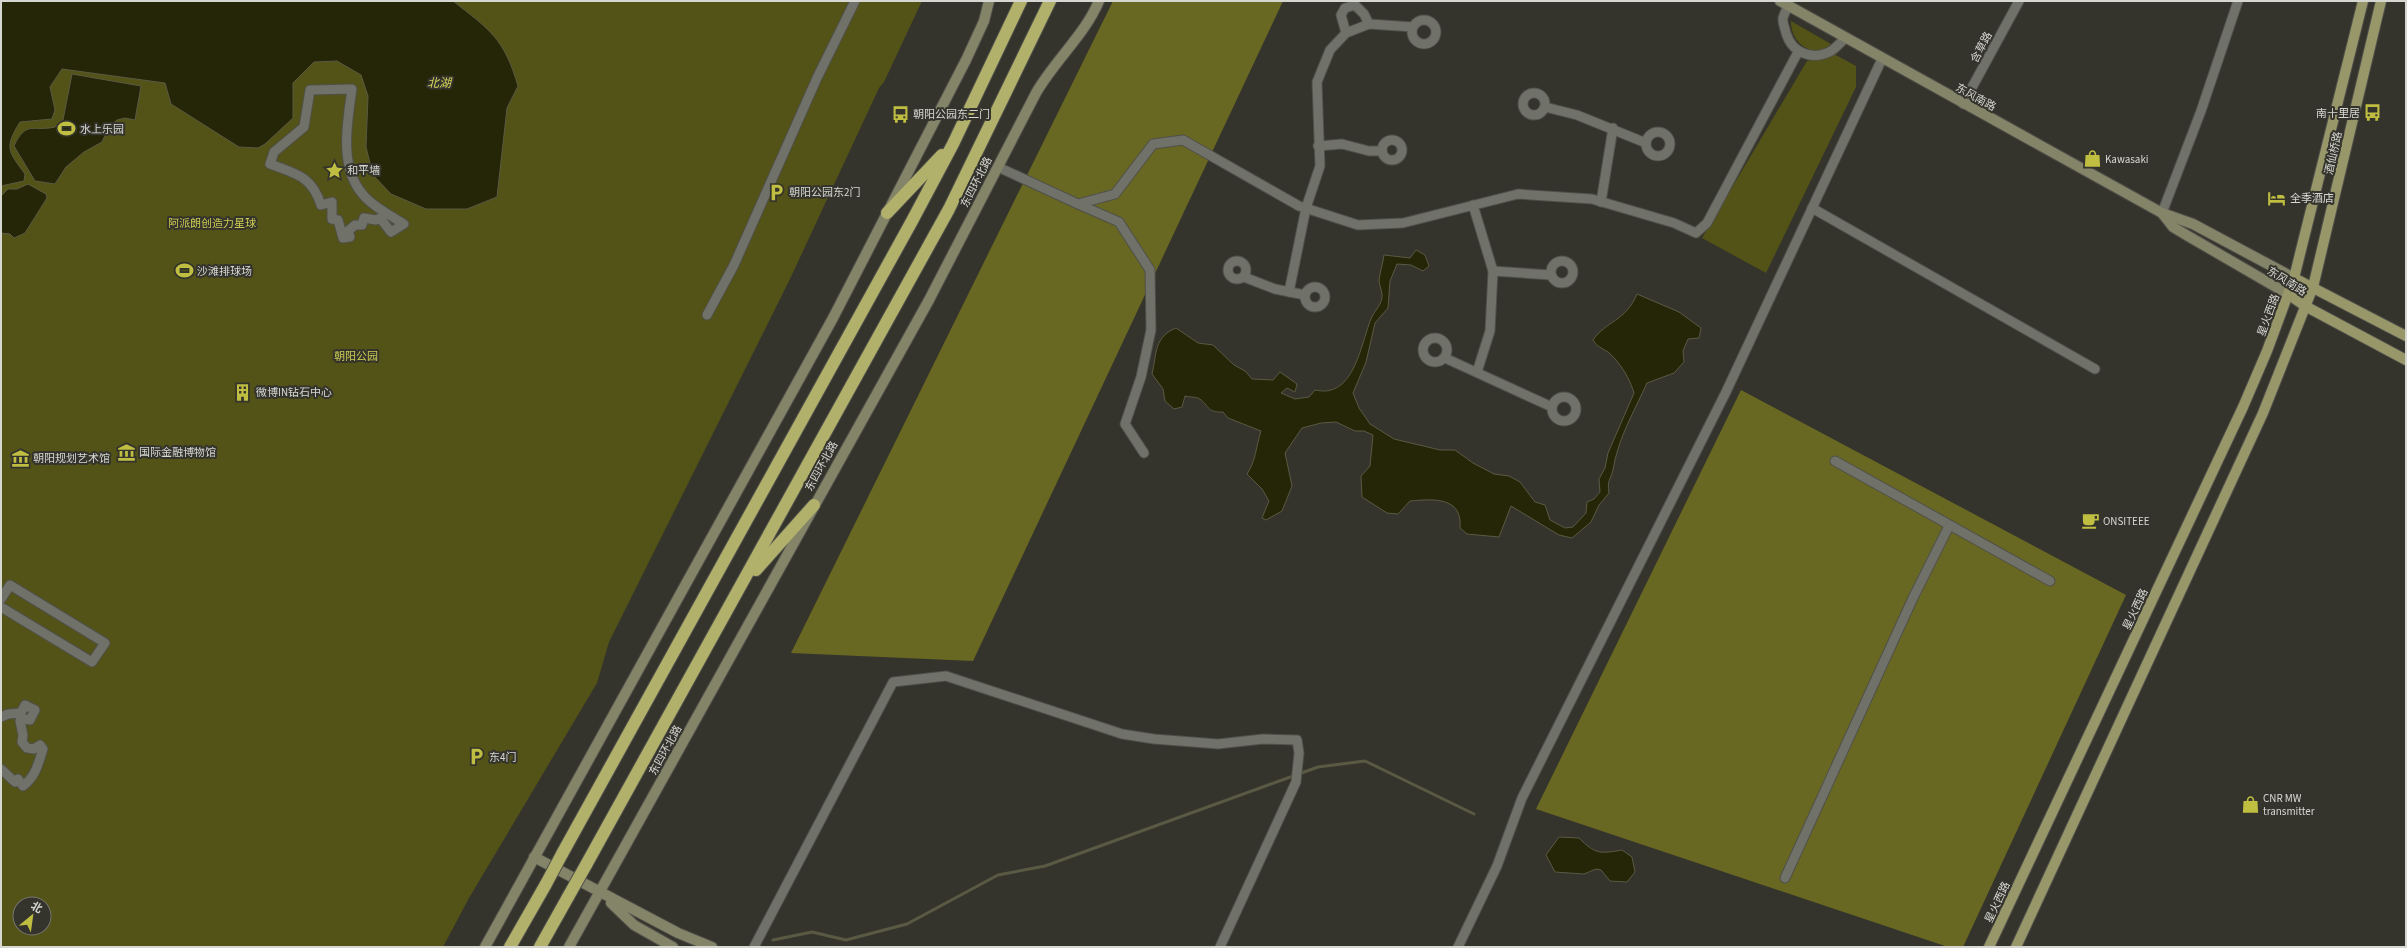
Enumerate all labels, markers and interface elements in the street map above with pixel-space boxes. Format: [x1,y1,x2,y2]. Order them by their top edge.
street label: 含草路 [1967,29,1996,65]
water label: 北湖 [427,75,453,92]
street label: 东风南路 [1953,80,1999,115]
bus stop icon: 南十里居 [2363,103,2383,123]
bus stop icon: 朝阳公园东二门 [890,104,910,124]
place label: 南十里居 [2316,106,2360,121]
place label: 朝阳公园东二门 [913,107,990,122]
sports icon: 水上乐园 [57,119,77,139]
place label: 水上乐园 [80,122,124,137]
street label: 酒仙桥路 [2321,130,2346,176]
shop icon: Kawasaki [2082,149,2102,169]
place label: Kawasaki [2105,152,2149,167]
street label: 东四环北路 [957,154,996,210]
place icon: 和平墙 [324,160,344,180]
place label: 和平墙 [347,163,380,178]
parking icon: 朝阳公园东2门 [766,182,786,202]
place label: 朝阳公园东2门 [789,185,860,200]
hotel icon: 全季酒店 [2267,188,2287,208]
place label: 全季酒店 [2290,191,2334,206]
park label: 阿派朗创造力星球 [168,216,256,231]
sports icon: 沙滩排球场 [174,261,194,281]
street label: 东风南路 [2264,263,2309,299]
place label: 沙滩排球场 [197,264,252,279]
street label: 星火西路 [2254,292,2283,338]
park label: 朝阳公园 [334,349,378,364]
building icon: 微博IN钻石中心 [233,382,253,402]
place label: 微博IN钻石中心 [255,385,332,400]
street label: 东四环北路 [802,439,841,494]
museum icon: 国际金融博物馆 [116,442,136,462]
place label: 国际金融博物馆 [139,445,216,460]
museum icon: 朝阳规划艺术馆 [10,448,30,468]
place label: 朝阳规划艺术馆 [33,451,110,466]
cafe icon: ONSITEEE [2080,511,2100,531]
place label: ONSITEEE [2103,514,2150,529]
street label: 星火西路 [2119,586,2152,632]
street label: 东四环北路 [646,723,685,778]
parking icon: 东4门 [466,747,486,767]
place label: 东4门 [489,750,516,765]
place label: CNR MW transmitter [2263,791,2315,819]
shop icon: CNR MW transmitter [2240,794,2260,814]
street label: 星火西路 [1981,879,2014,925]
north arrow [12,896,52,936]
text: 北 [28,898,45,917]

